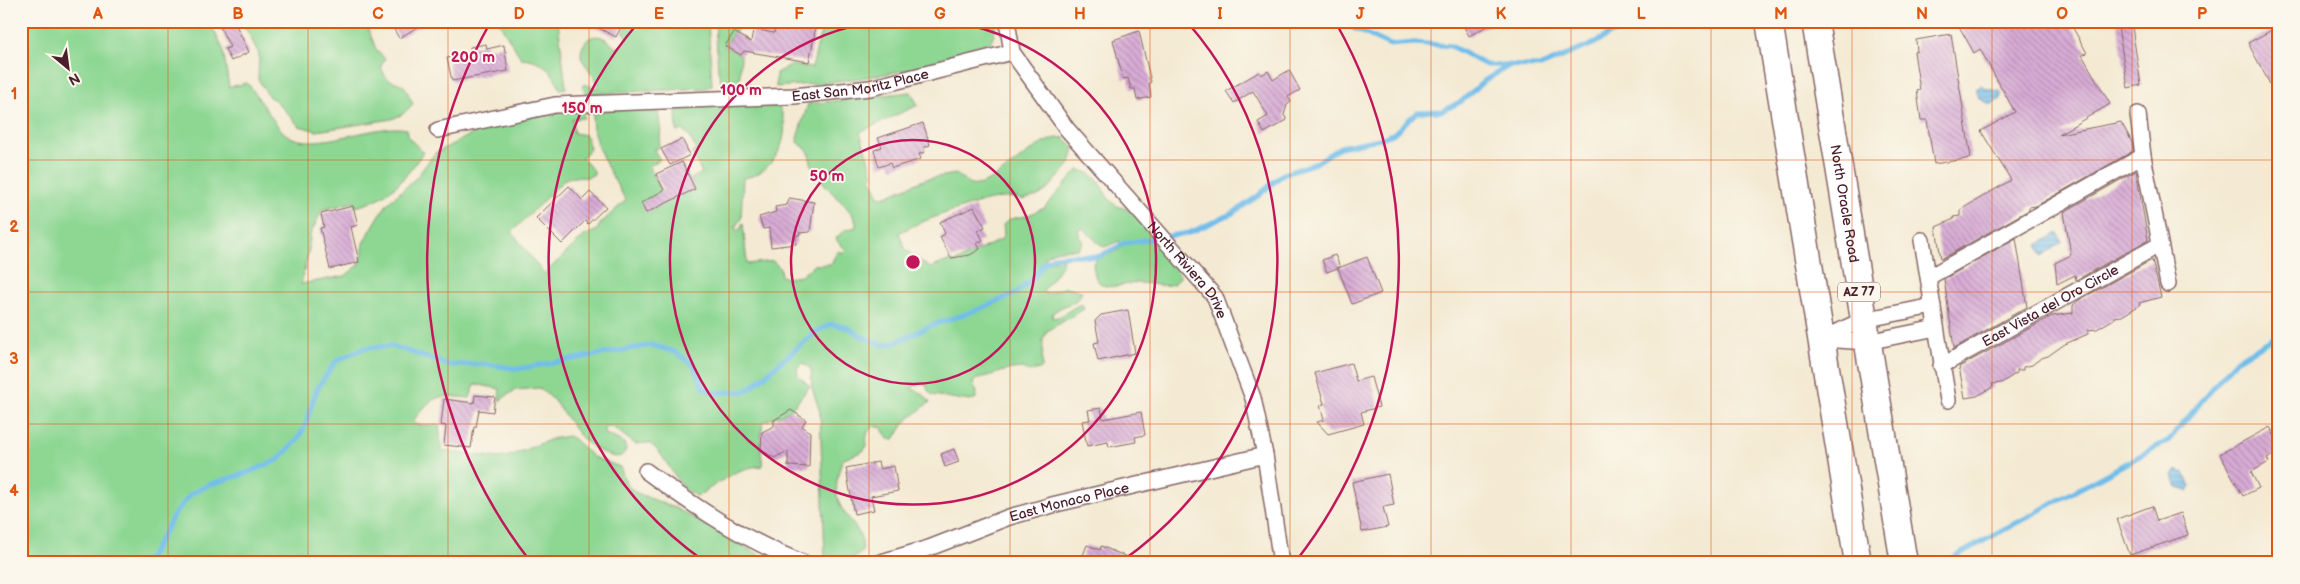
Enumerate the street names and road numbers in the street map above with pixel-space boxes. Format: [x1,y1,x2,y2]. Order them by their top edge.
street label: East San Moritz Place [791,65,931,105]
street label: North Oracle Road [1826,143,1863,264]
street label: North Riviera Drive [1143,218,1230,321]
street label: East Vista del Oro Circle [1979,261,2122,350]
road number: AZ 77 [1838,282,1880,302]
street label: East Monaco Place [1007,479,1131,526]

